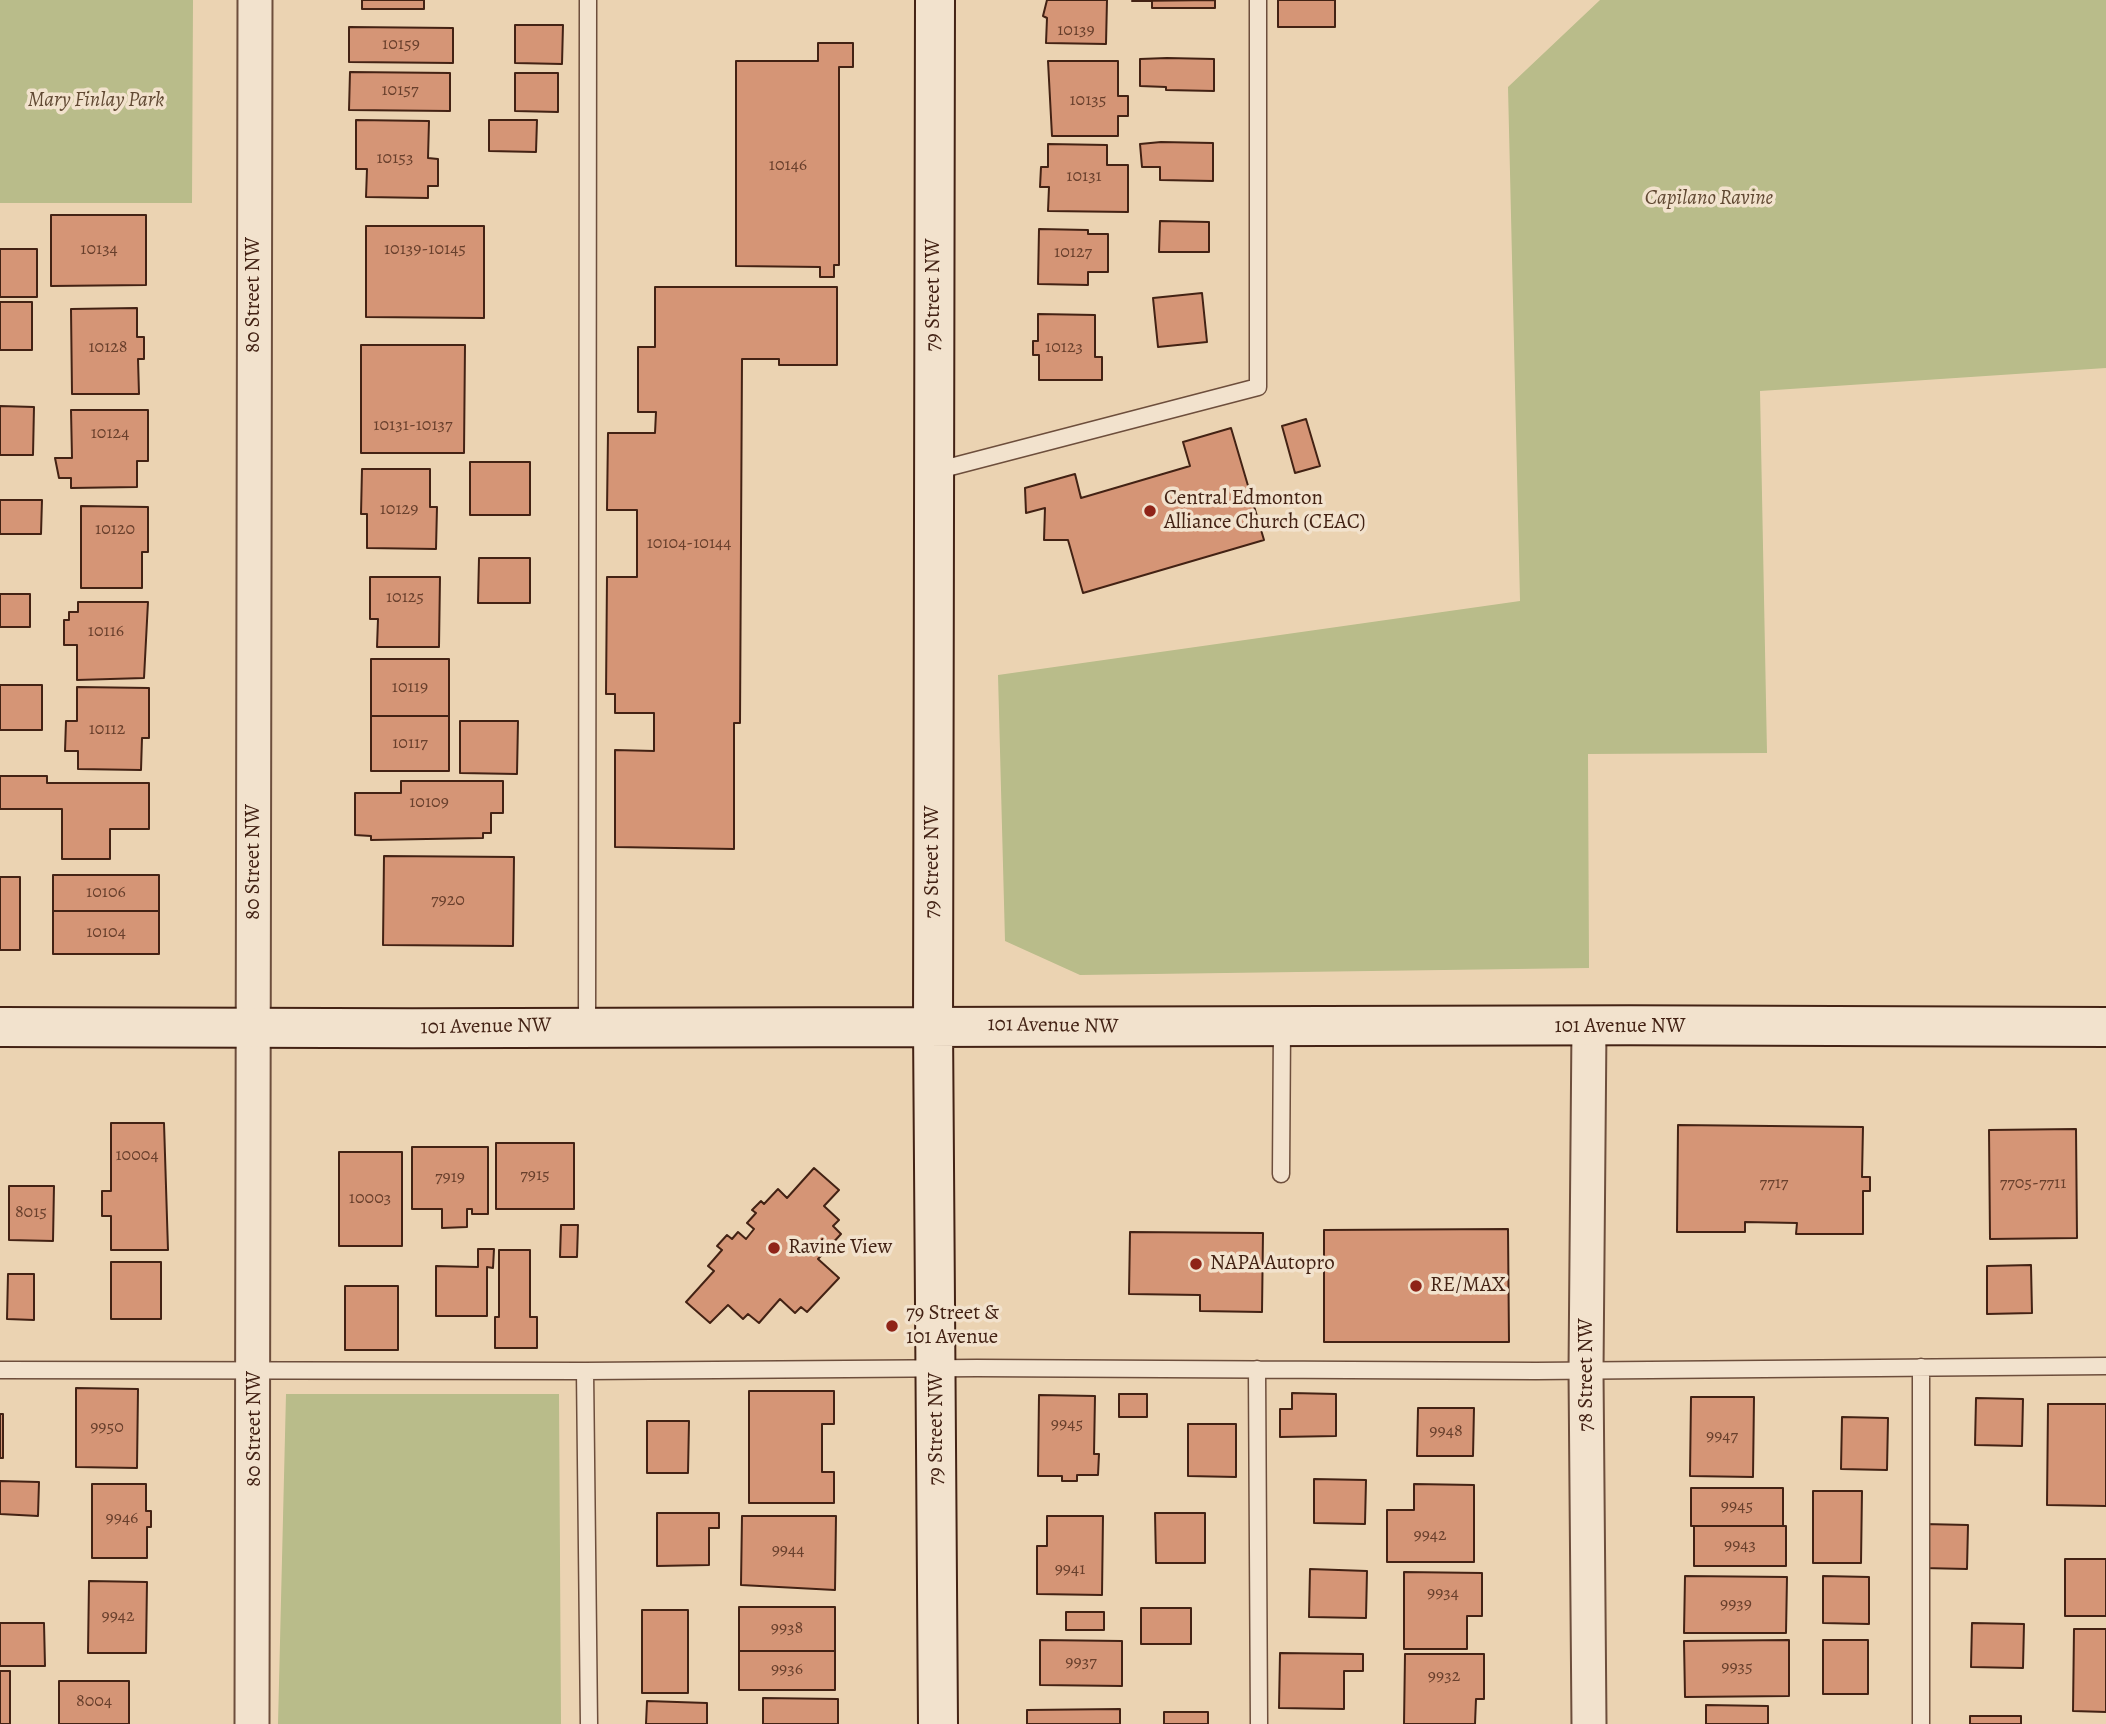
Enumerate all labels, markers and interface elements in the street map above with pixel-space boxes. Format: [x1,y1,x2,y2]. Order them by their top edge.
house number: 10139 [1057,20,1095,42]
house number: 10159 [382,34,420,56]
house number: 10157 [381,80,419,102]
park label: Mary Finlay Park [28,88,164,114]
house number: 10135 [1069,90,1107,112]
house number: 10153 [376,148,414,170]
house number: 10146 [769,155,807,177]
house number: 10131 [1066,166,1102,188]
park label: Capilano Ravine [1645,186,1773,212]
street label: 80 Street NW [241,237,267,353]
street label: 79 Street NW [921,238,947,352]
house number: 10134 [80,239,118,261]
house number: 10139-10145 [384,239,466,261]
house number: 10127 [1054,242,1092,264]
house number: 10128 [88,337,128,359]
house number: 10123 [1045,337,1083,359]
house number: 10131-10137 [373,415,453,437]
house number: 10124 [91,423,129,445]
place label: Central Edmonton Alliance Church (CEAC) [1164,486,1366,536]
house number: 10129 [380,499,418,521]
marker: Central Edmonton Alliance Church (CEAC) [1142,503,1158,519]
house number: 10120 [95,519,135,541]
house number: 10104-10144 [647,533,731,555]
house number: 10125 [386,587,424,609]
house number: 10116 [88,621,124,643]
house number: 10119 [392,677,428,699]
house number: 10112 [89,719,125,741]
house number: 10117 [392,733,428,755]
house number: 10109 [409,792,449,814]
street label: 80 Street NW [241,804,267,920]
street label: 79 Street NW [920,805,946,919]
house number: 10106 [86,882,126,904]
house number: 7920 [431,890,465,912]
house number: 10104 [86,922,126,944]
street label: 101 Avenue NW [987,1012,1119,1040]
street label: 101 Avenue NW [420,1013,552,1041]
street label: 101 Avenue NW [1554,1014,1686,1040]
house number: 10004 [115,1145,159,1167]
house number: 7915 [520,1165,550,1187]
house number: 7919 [435,1167,465,1189]
house number: 7717 [1760,1173,1788,1195]
house number: 7705-7711 [2000,1173,2066,1195]
house number: 10003 [349,1188,391,1210]
house number: 8015 [15,1202,47,1224]
place label: Ravine View [788,1235,892,1261]
marker: Ravine View [766,1240,782,1256]
place label: NAPA Autopro [1210,1251,1335,1277]
marker: NAPA Autopro [1188,1256,1204,1272]
place label: RE/MAX [1430,1273,1506,1299]
marker: RE/MAX [1408,1278,1424,1294]
place label: 79 Street & 101 Avenue [906,1301,999,1351]
marker: 79 Street & 101 Avenue [884,1318,900,1334]
street label: 78 Street NW [1574,1318,1600,1432]
street label: 80 Street NW [242,1371,268,1487]
street label: 79 Street NW [924,1372,950,1486]
house number: 9945 [1051,1414,1083,1436]
house number: 9950 [90,1417,124,1439]
house number: 9948 [1429,1421,1463,1443]
house number: 9947 [1706,1426,1738,1448]
house number: 9945 [1721,1496,1753,1518]
house number: 9946 [106,1508,138,1530]
house number: 9942 [1413,1525,1447,1547]
house number: 9943 [1724,1535,1756,1557]
house number: 9944 [772,1540,804,1562]
house number: 9941 [1055,1559,1085,1581]
house number: 9934 [1427,1583,1459,1605]
house number: 9939 [1720,1594,1752,1616]
house number: 9942 [101,1606,135,1628]
house number: 9938 [771,1618,803,1640]
house number: 9937 [1065,1652,1097,1674]
house number: 9935 [1721,1657,1753,1679]
house number: 9936 [771,1659,803,1681]
house number: 9932 [1428,1666,1460,1688]
house number: 8004 [76,1691,112,1713]

